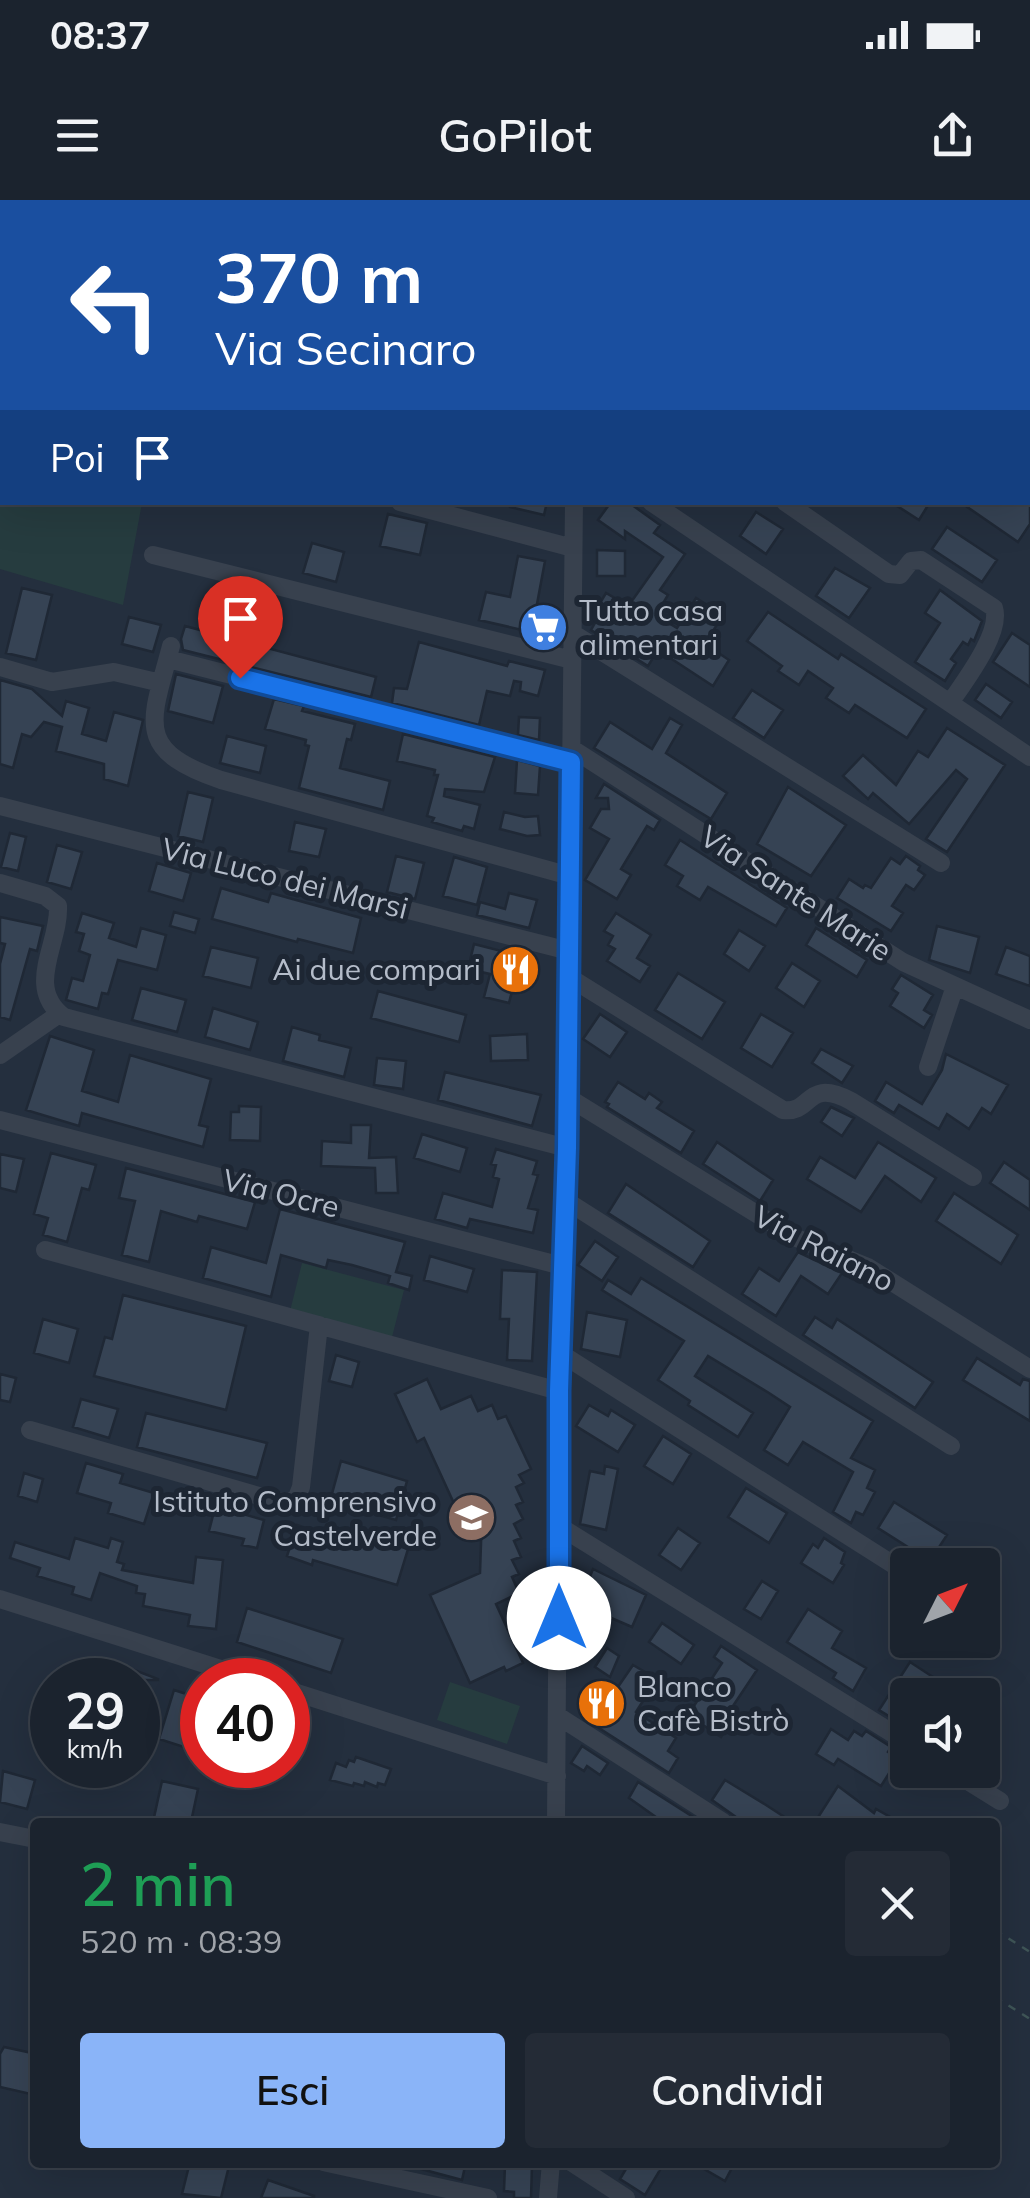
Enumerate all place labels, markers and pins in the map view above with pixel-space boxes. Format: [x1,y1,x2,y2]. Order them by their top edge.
pin [198,576,283,679]
place label: Tutto casa alimentari [579,591,723,663]
supermarket icon: Tutto casa alimentari [518,601,570,653]
restaurant icon: Ai due compari [490,943,542,995]
place label: Ai due compari [272,950,481,988]
place label: Istituto Comprensivo Castelverde [153,1482,437,1554]
school or university icon: Istituto Comprensivo Castelverde [446,1492,498,1544]
place label: Blanco Cafè Bistrò [637,1667,790,1739]
restaurant icon: Blanco Cafè Bistrò [576,1677,628,1729]

